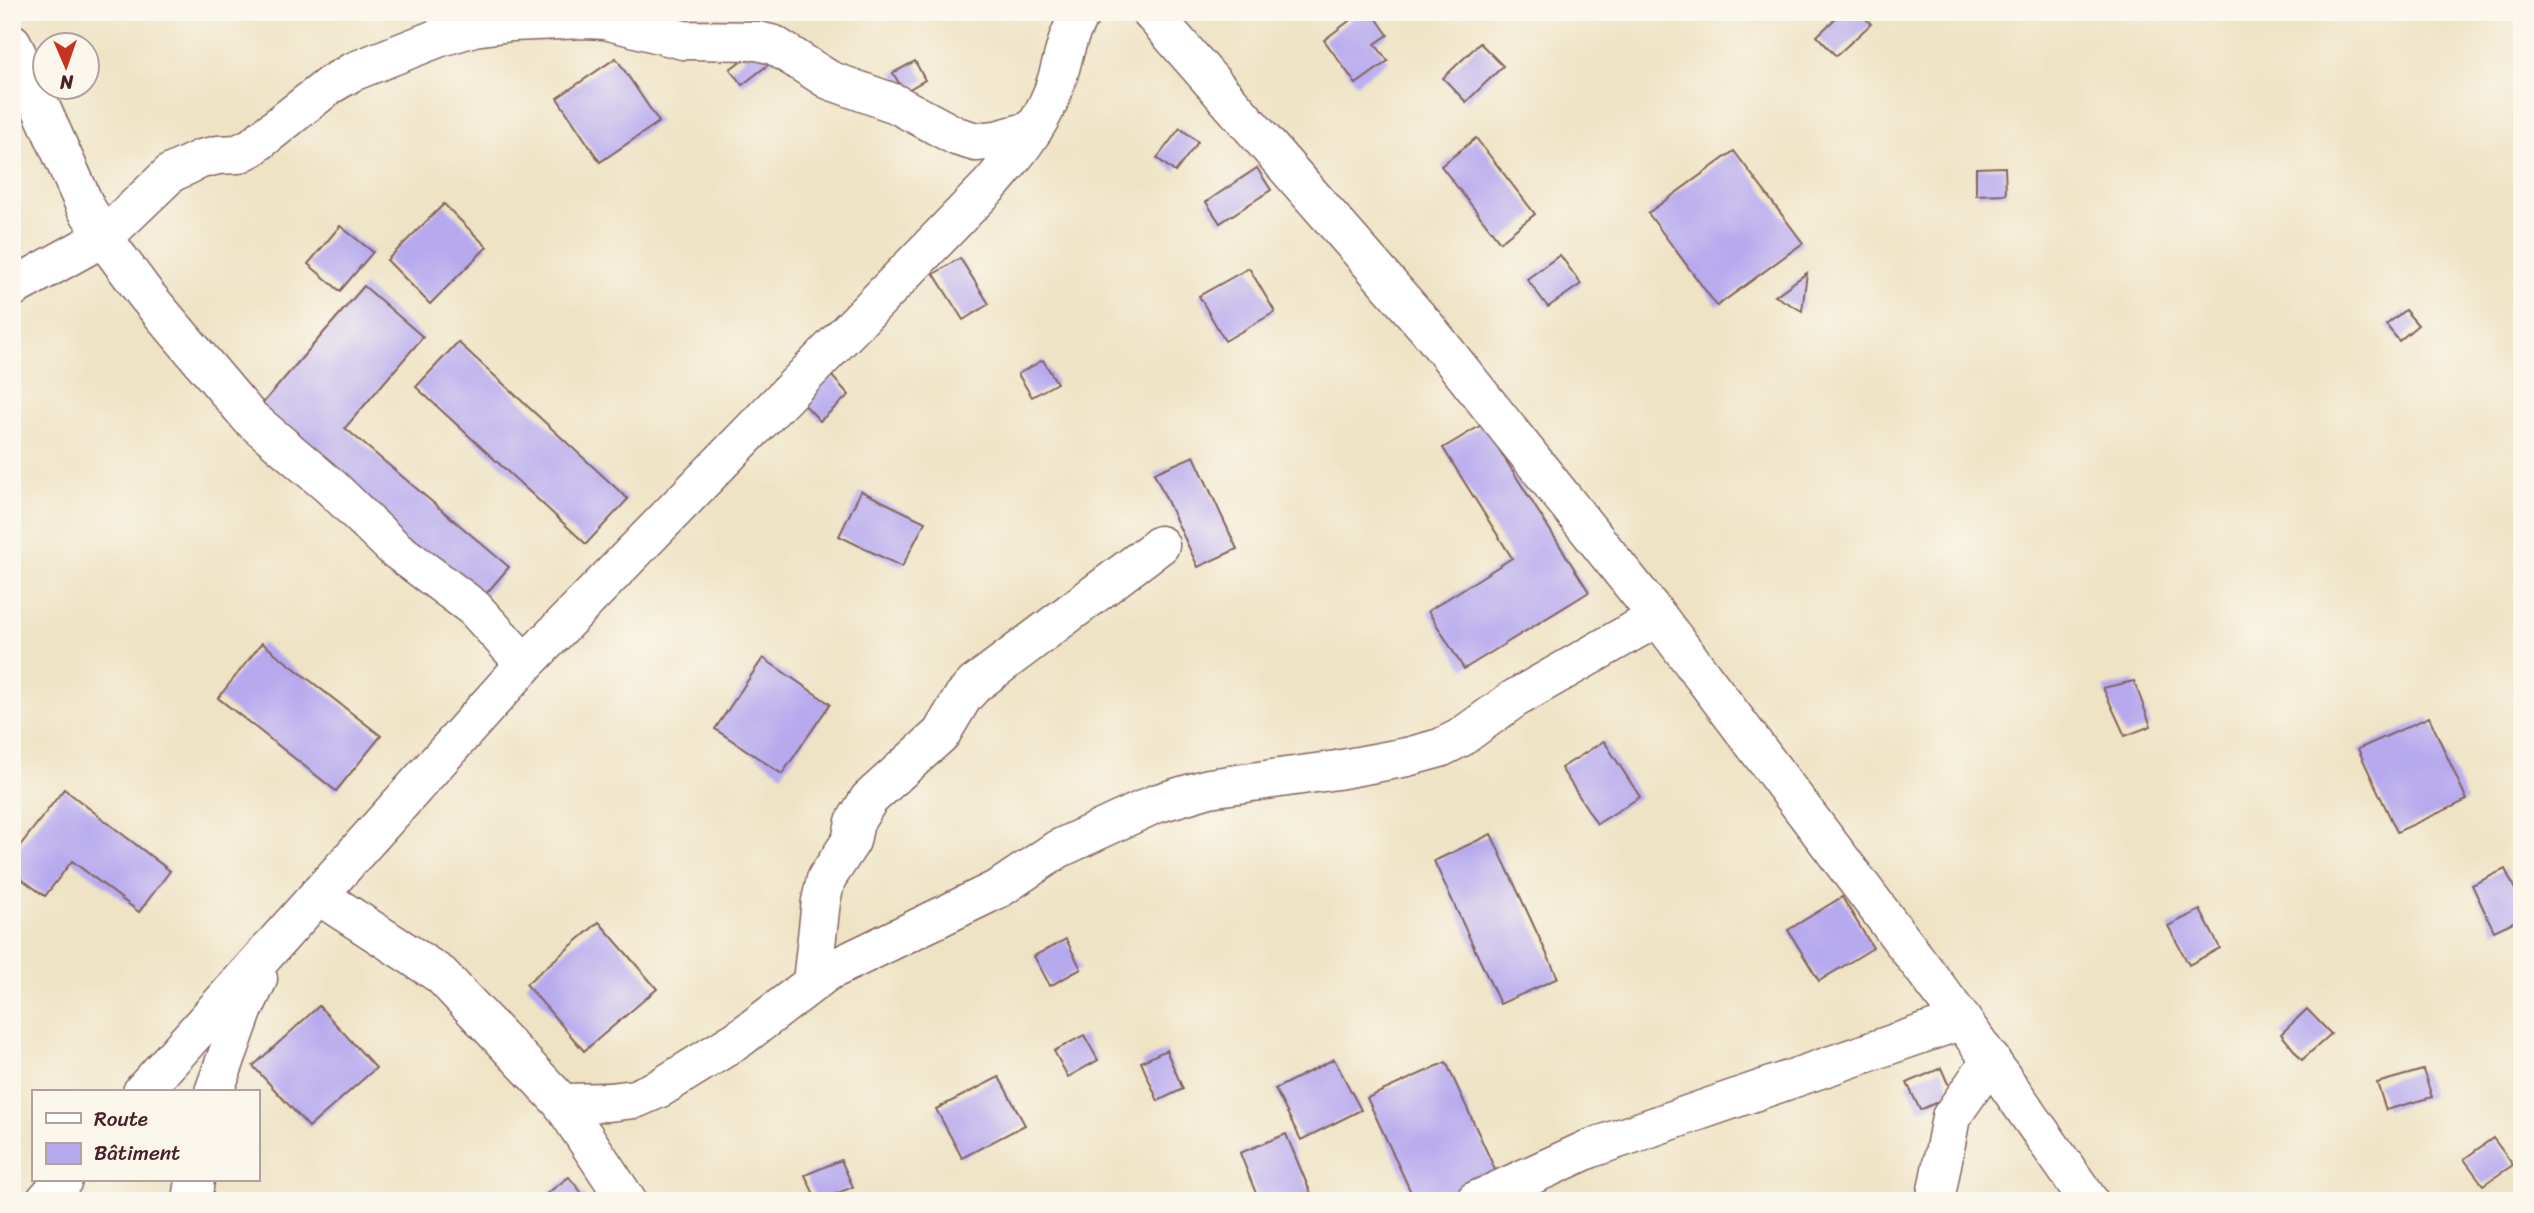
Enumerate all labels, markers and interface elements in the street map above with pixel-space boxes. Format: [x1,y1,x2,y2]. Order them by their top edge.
north arrow [32,32,102,102]
text: N [59,66,75,99]
legend [32,1090,259,1182]
text: Route [94,1100,148,1138]
text: Bâtiment [94,1134,180,1172]

